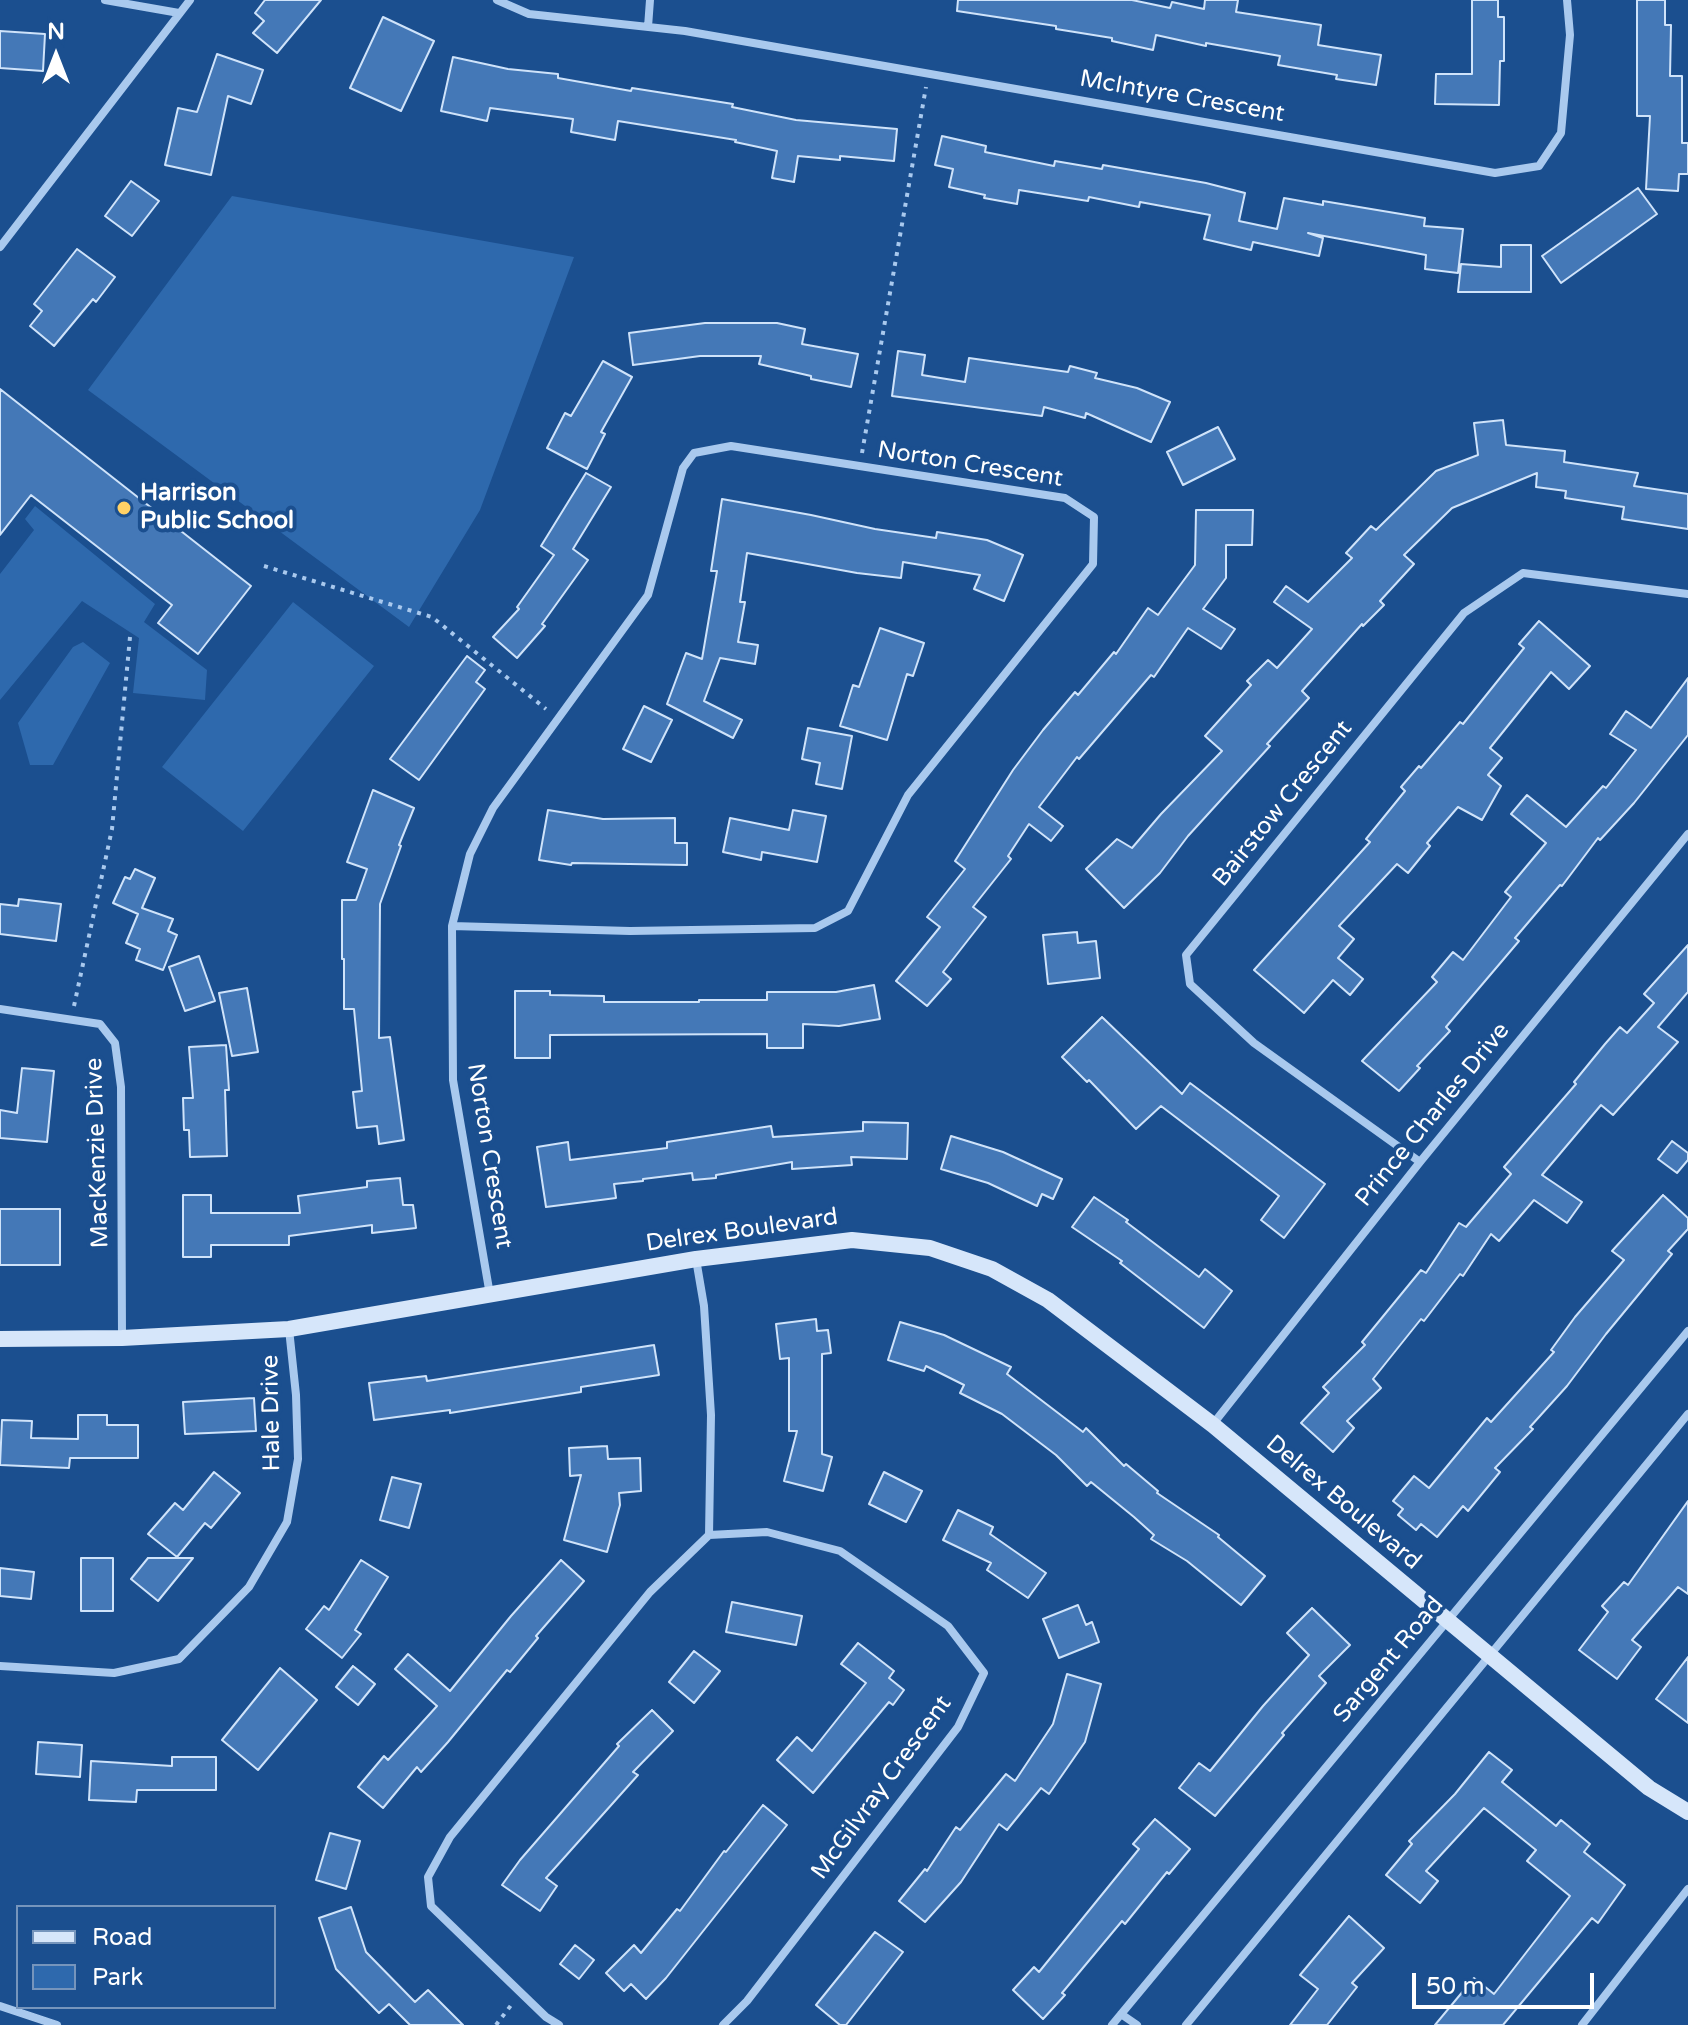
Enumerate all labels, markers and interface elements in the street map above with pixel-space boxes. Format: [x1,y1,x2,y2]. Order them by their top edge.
north arrow [16,16,96,96]
text: N [47,19,65,45]
street label: McIntyre Crescent [1077,65,1287,129]
street label: Norton Crescent [875,436,1065,494]
place label: Harrison Public School [140,480,294,536]
marker: Harrison Public School [115,499,133,517]
street label: Bairstow Crescent [1207,715,1359,893]
street label: Prince Charles Drive [1350,1017,1516,1213]
street label: MacKenzie Drive [80,1057,116,1249]
street label: Norton Crescent [460,1061,518,1251]
street label: Delrex Boulevard [644,1203,840,1259]
street label: Hale Drive [257,1354,287,1472]
street label: Delrex Boulevard [1260,1430,1426,1576]
street label: Sargent Road [1328,1591,1450,1729]
street label: McGilvray Crescent [806,1691,958,1885]
legend [16,1905,276,2009]
text: Road [92,1923,152,1952]
scale bar [1416,1957,1598,2007]
text: Park [92,1963,143,1992]
text: 50 m [1426,1972,1484,2001]

